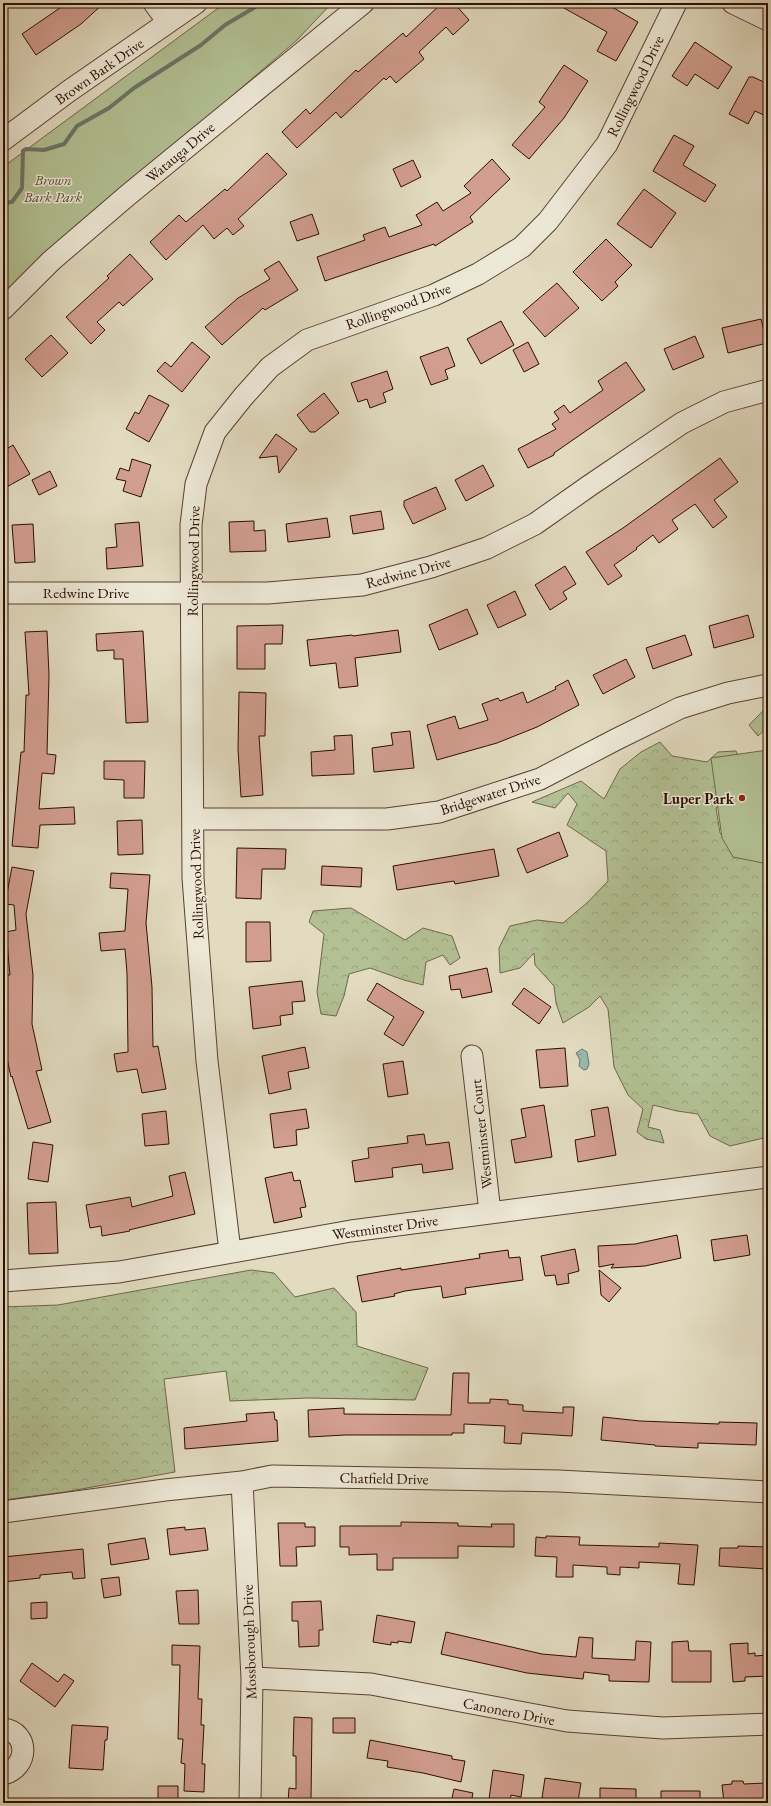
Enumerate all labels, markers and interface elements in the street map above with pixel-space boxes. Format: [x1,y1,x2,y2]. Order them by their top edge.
street label: Rollingwood Drive [602,32,668,140]
street label: Brown Bark Drive [51,33,147,109]
street label: Watauga Drive [142,118,219,186]
park label: Brown Bark Park [23,170,82,206]
street label: Rollingwood Drive [343,278,453,334]
street label: Rollingwood Drive [183,505,203,616]
street label: Redwine Drive [364,552,452,592]
street label: Redwine Drive [43,583,130,602]
street label: Bridgewater Drive [438,769,543,819]
place label: Luper Park [663,789,735,808]
marker: Luper Park [737,793,747,803]
street label: Rollingwood Drive [185,828,207,940]
street label: Westminster Court [466,1078,496,1190]
street label: Westminster Drive [331,1210,439,1244]
street label: Chatfield Drive [339,1468,429,1488]
street label: Mossborough Drive [237,1584,261,1700]
street label: Canonero Drive [461,1693,557,1729]

